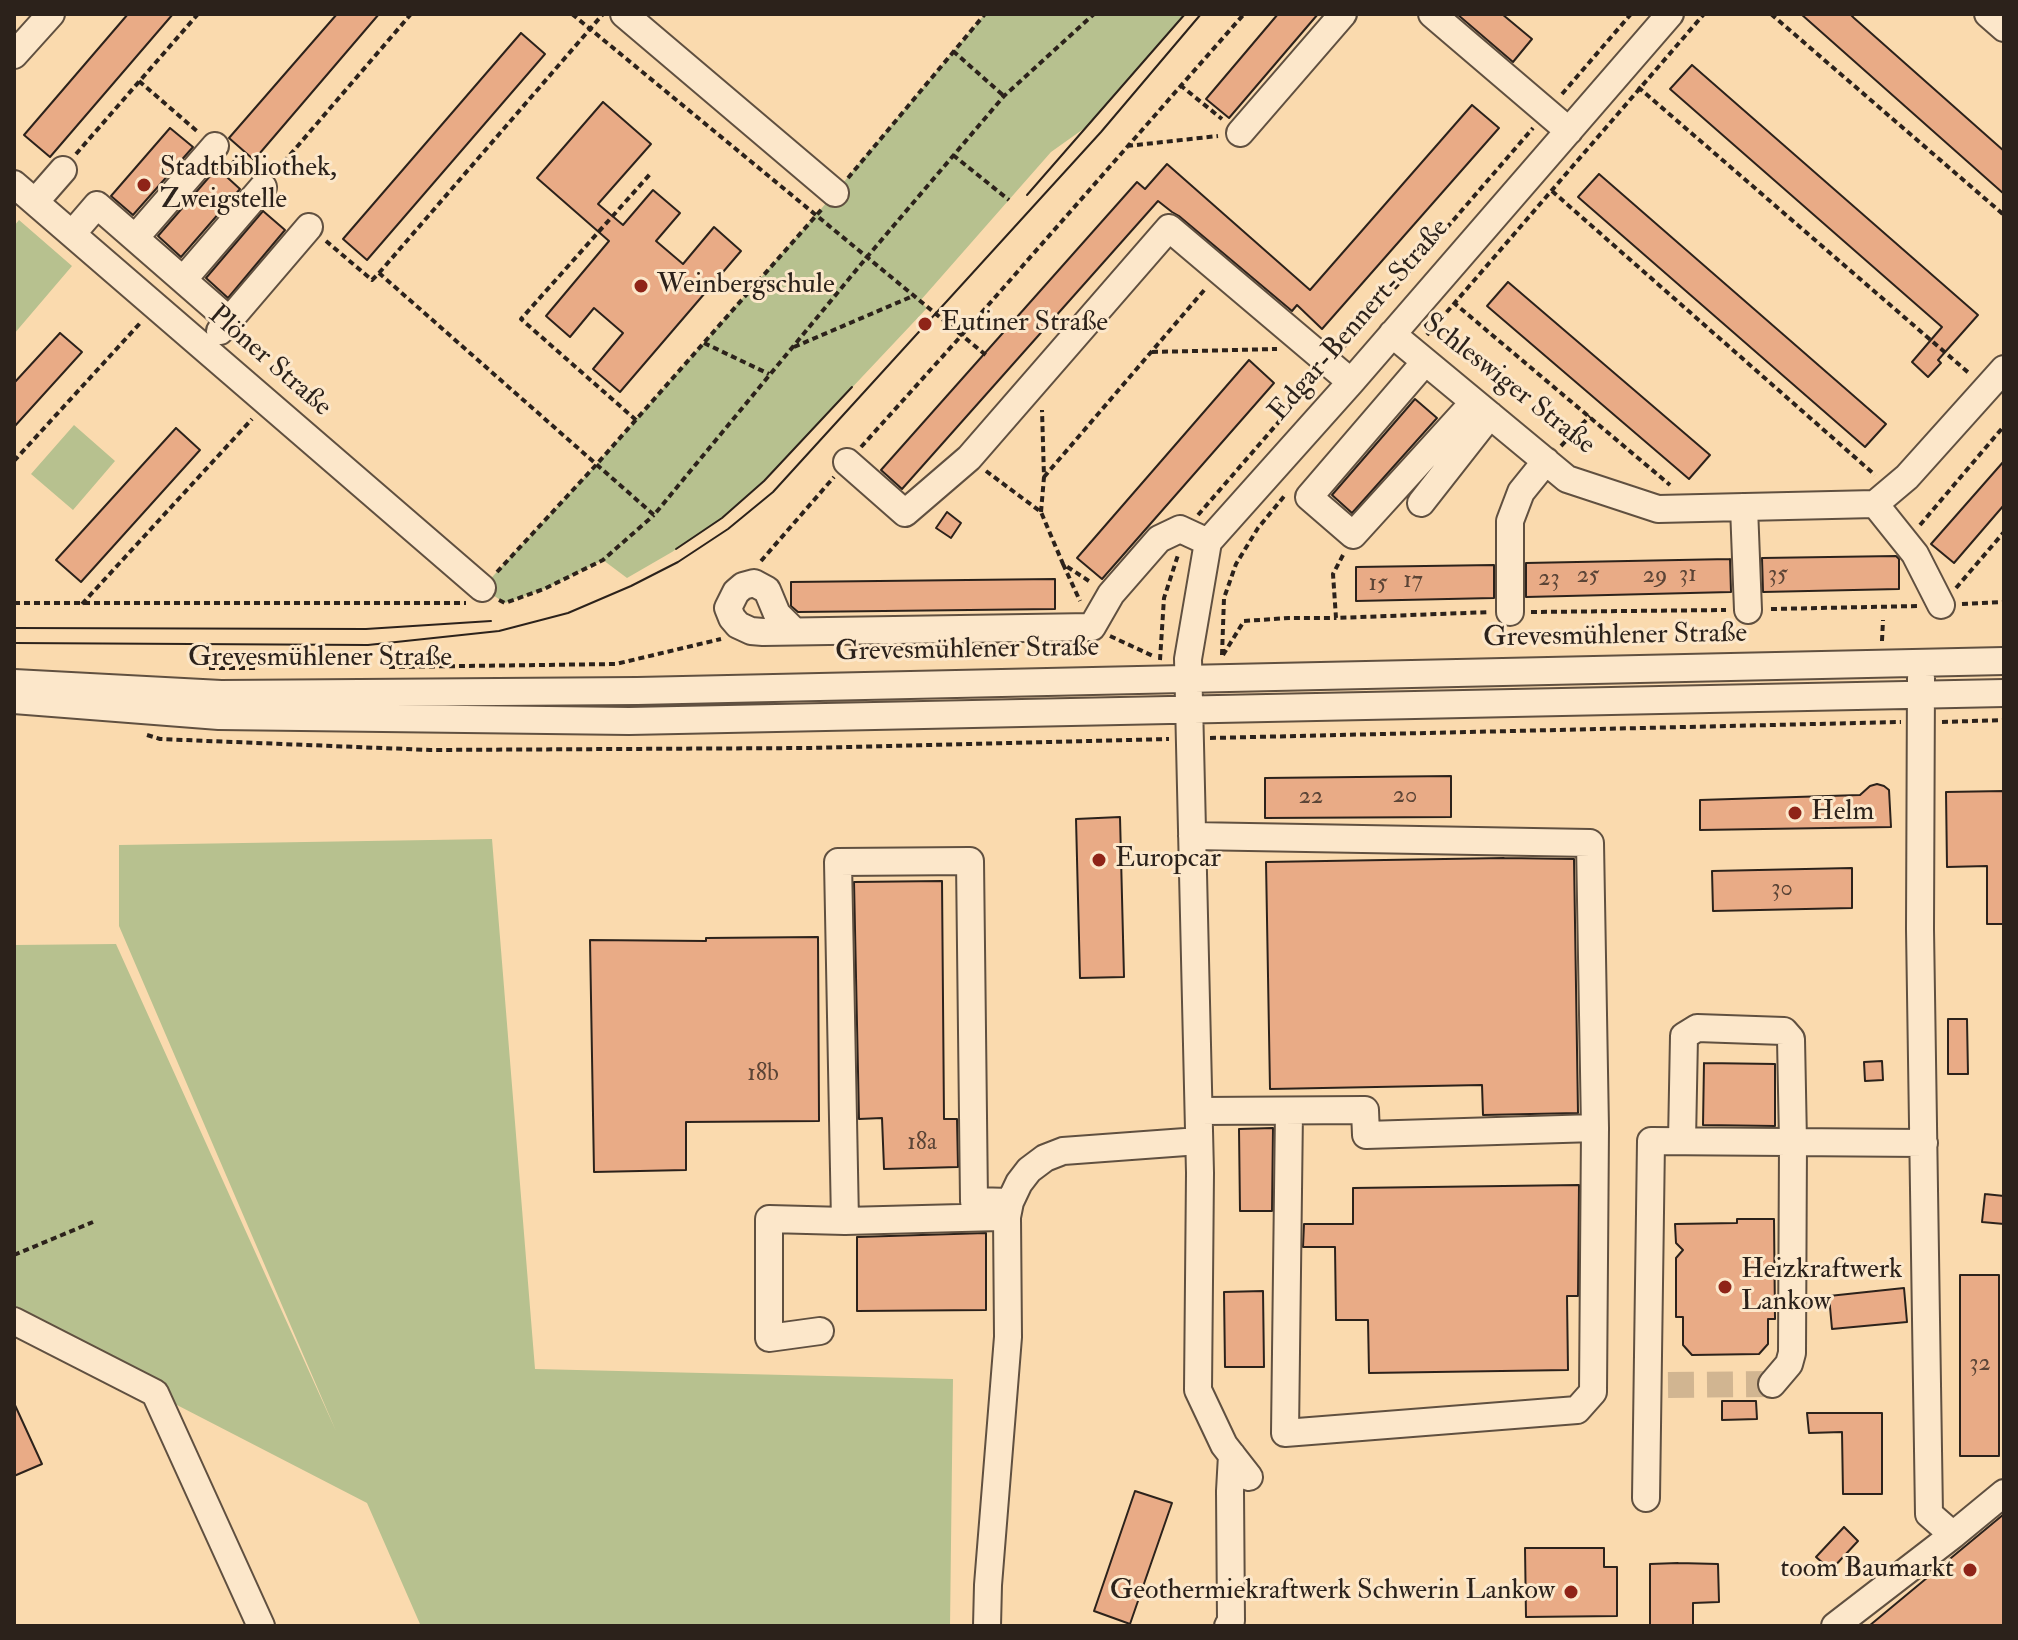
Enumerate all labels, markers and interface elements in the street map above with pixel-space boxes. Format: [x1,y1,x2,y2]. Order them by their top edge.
place label: Stadtbibliothek, Zweigstelle [160,152,337,218]
marker: Stadtbibliothek, Zweigstelle [135,176,153,194]
street label: Edgar-Bennert-Straße [1263,213,1457,429]
place label: Weinbergschule [657,269,835,303]
marker: Weinbergschule [632,277,650,295]
street label: Plöner Straße [200,299,338,425]
place label: Eutiner Straße [941,307,1108,341]
street label: Schleswiger Straße [1415,307,1601,463]
marker: Eutiner Straße [916,315,934,333]
house number: 31 [1679,562,1697,590]
house number: 35 [1768,562,1788,590]
house number: 25 [1577,563,1599,591]
house number: 29 [1643,563,1667,591]
house number: 23 [1538,566,1560,594]
house number: 17 [1403,568,1423,596]
house number: 15 [1368,571,1388,599]
street label: Grevesmühlener Straße [1483,618,1747,656]
street label: Grevesmühlener Straße [835,632,1099,670]
street label: Grevesmühlener Straße [188,642,452,676]
house number: 20 [1393,783,1417,811]
house number: 22 [1299,784,1323,812]
place label: Helm [1811,796,1874,830]
marker: Helm [1786,804,1804,822]
place label: Europcar [1115,843,1221,877]
marker: Europcar [1090,851,1108,869]
house number: 30 [1771,876,1793,904]
house number: 18b [747,1061,779,1089]
house number: 18a [907,1130,937,1158]
place label: Heizkraftwerk Lankow [1741,1254,1902,1320]
marker: Heizkraftwerk Lankow [1716,1278,1734,1296]
house number: 32 [1969,1351,1991,1379]
place label: toom Baumarkt [1780,1553,1954,1587]
marker: toom Baumarkt [1961,1561,1979,1579]
place label: Geothermiekraftwerk Schwerin Lankow [1110,1575,1555,1609]
marker: Geothermiekraftwerk Schwerin Lankow [1562,1583,1580,1601]

